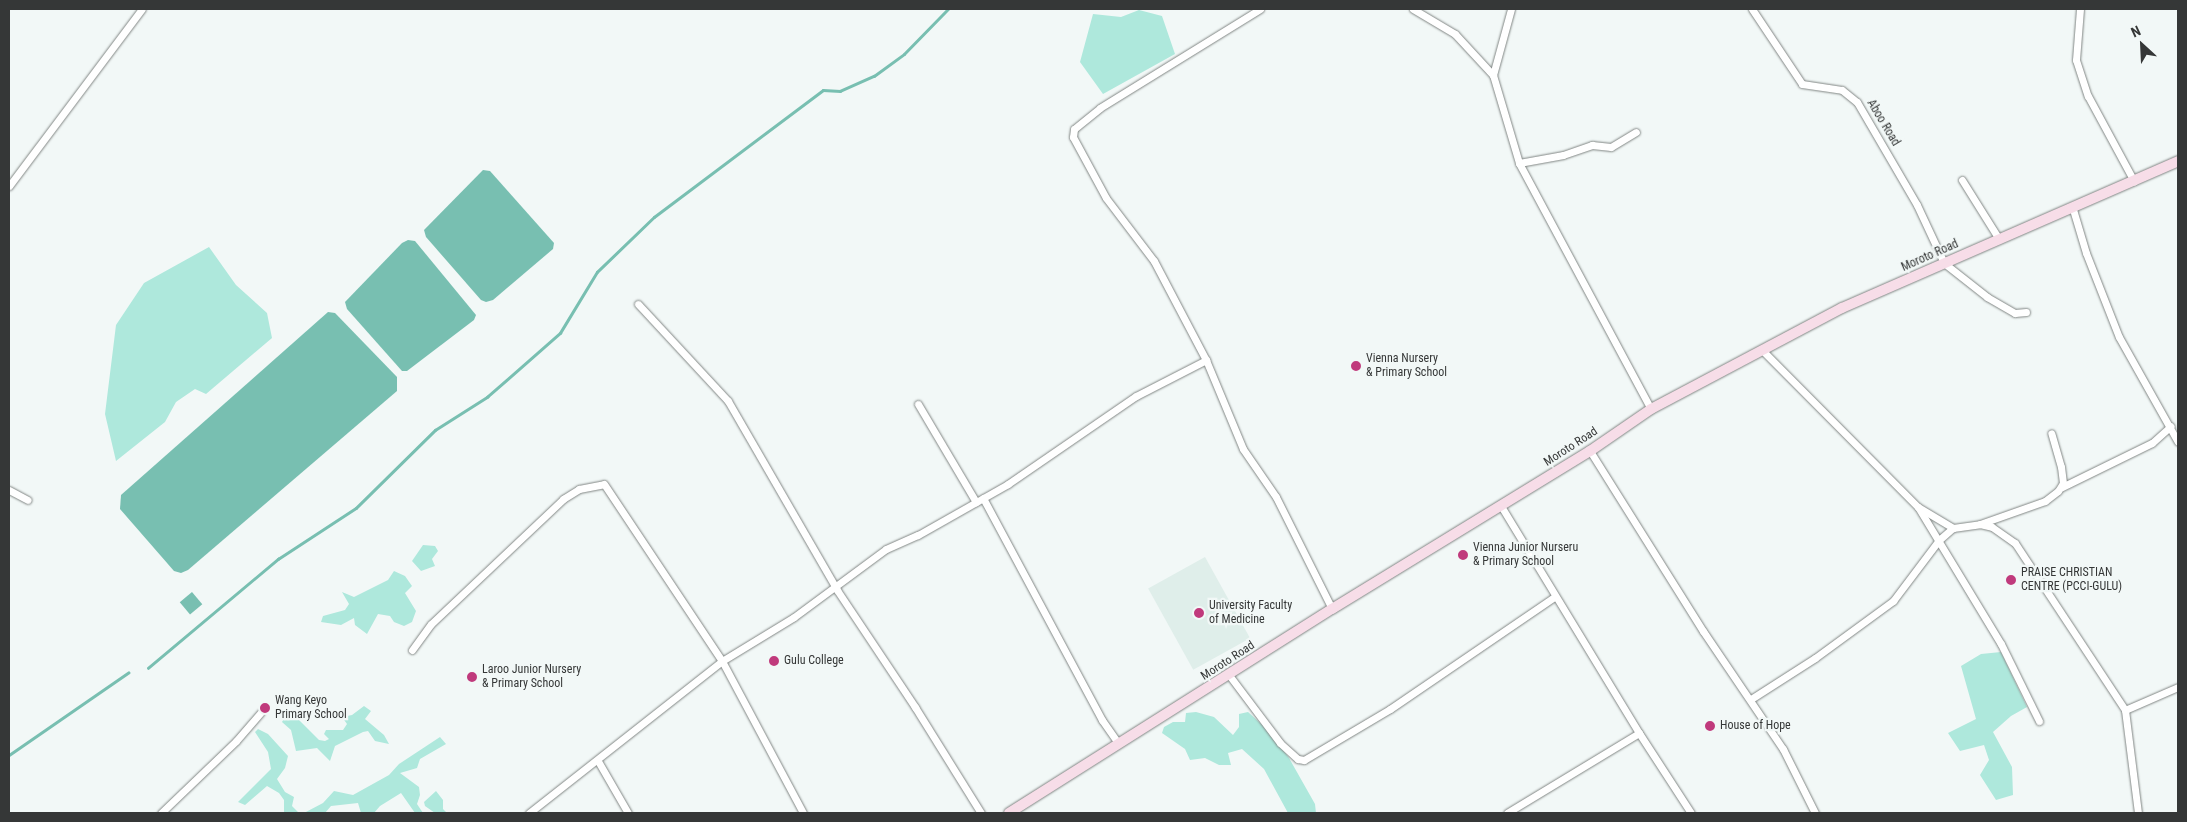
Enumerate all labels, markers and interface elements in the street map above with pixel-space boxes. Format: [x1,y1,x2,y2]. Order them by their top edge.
north arrow [2117,20,2167,70]
text: N [2128,22,2143,40]
street label: Aboo Road [1864,97,1902,149]
street label: Moroto Road [1899,237,1961,275]
place label: Vienna Nursery & Primary School [1366,352,1447,380]
marker: Vienna Nursery & Primary School [1350,360,1362,372]
street label: Moroto Road [1542,424,1600,470]
place label: Vienna Junior Nurseru & Primary School [1473,541,1578,569]
marker: Vienna Junior Nurseru & Primary School [1457,549,1469,561]
place label: PRAISE CHRISTIAN CENTRE (PCCI-GULU) [2021,566,2122,594]
marker: PRAISE CHRISTIAN CENTRE (PCCI-GULU) [2005,574,2017,586]
place label: University Faculty of Medicine [1209,599,1292,627]
marker: University Faculty of Medicine [1193,607,1205,619]
street label: Moroto Road [1199,638,1257,684]
place label: Gulu College [784,654,844,668]
marker: Gulu College [768,655,780,667]
place label: Laroo Junior Nursery & Primary School [482,663,581,691]
marker: Laroo Junior Nursery & Primary School [466,671,478,683]
place label: Wang Keyo Primary School [275,694,347,722]
marker: Wang Keyo Primary School [259,702,271,714]
place label: House of Hope [1720,719,1791,733]
marker: House of Hope [1704,720,1716,732]

